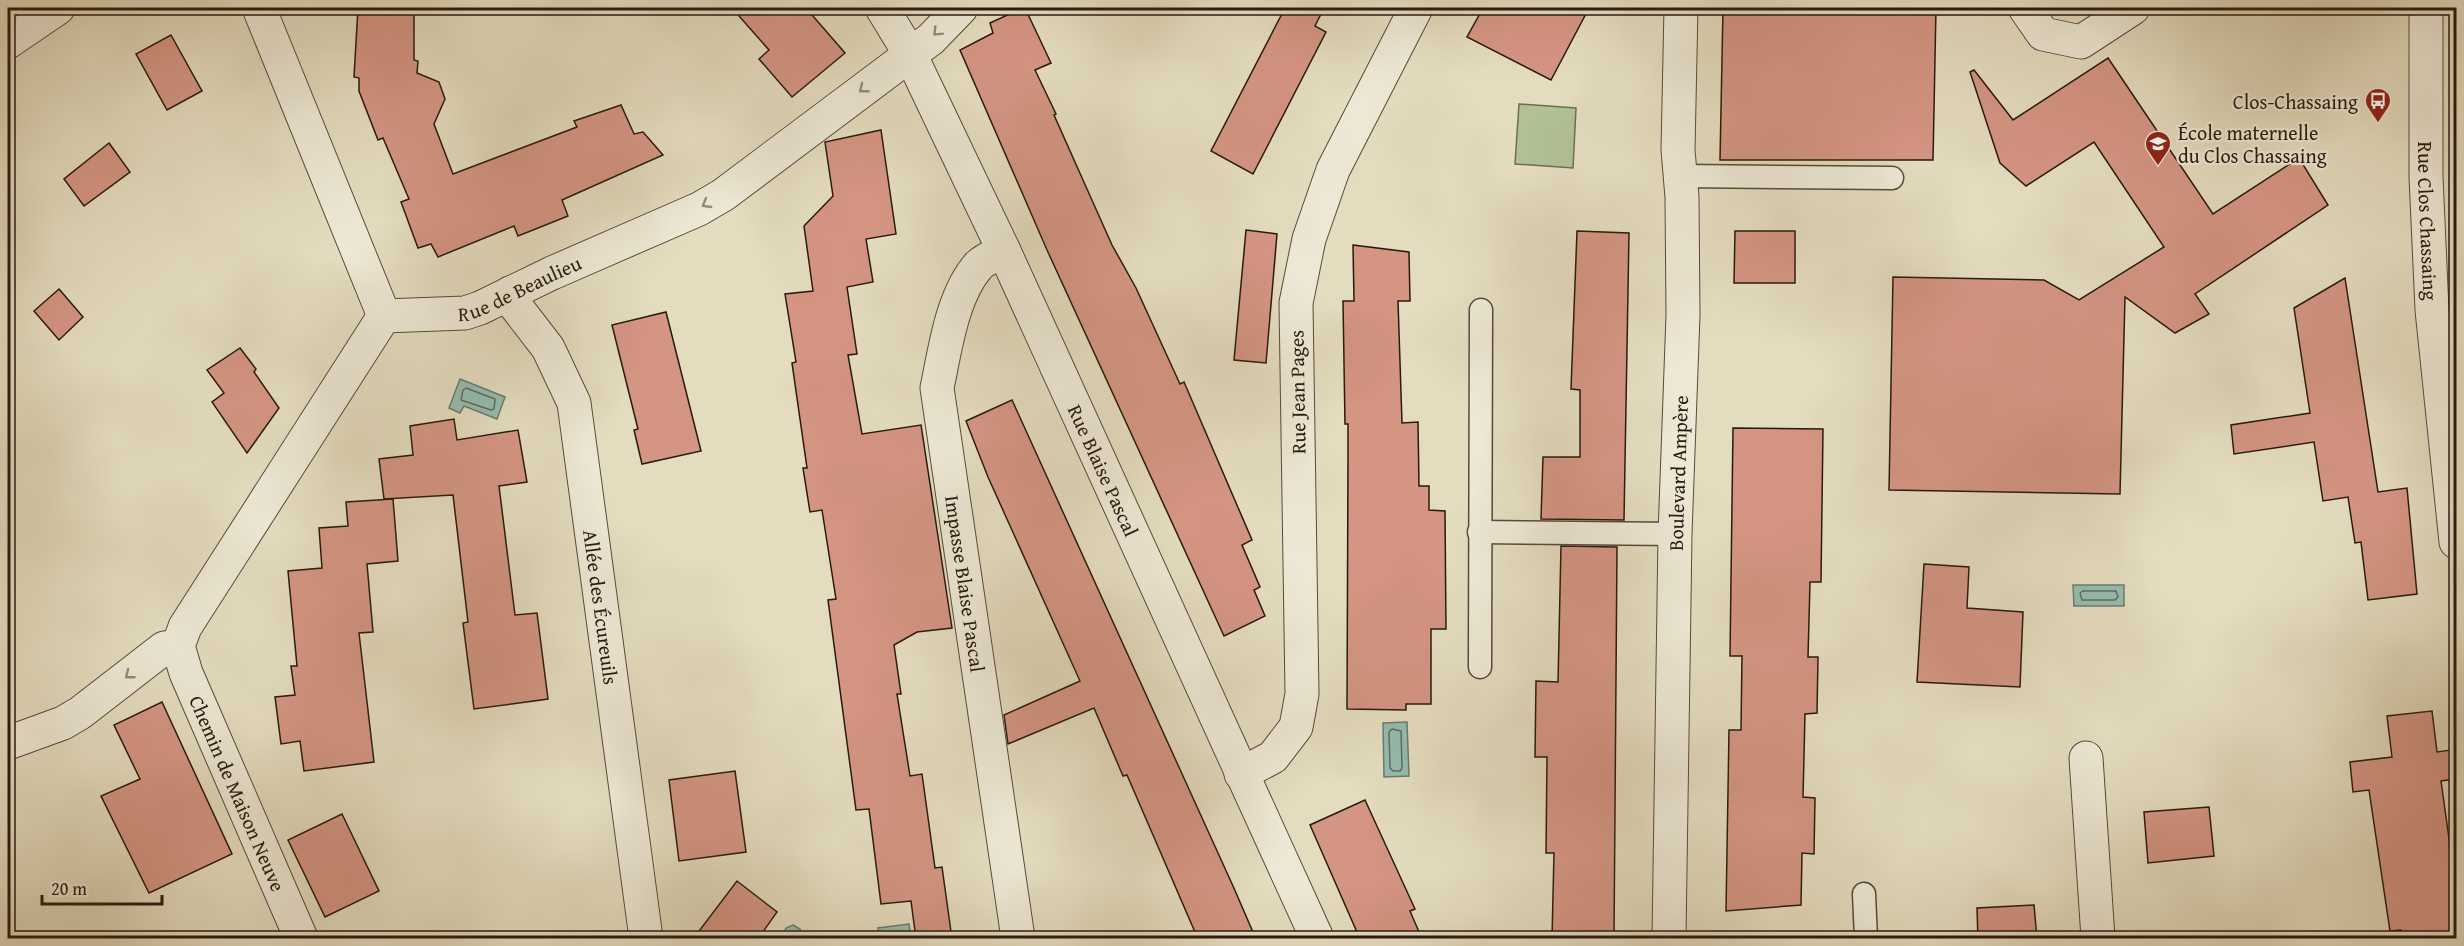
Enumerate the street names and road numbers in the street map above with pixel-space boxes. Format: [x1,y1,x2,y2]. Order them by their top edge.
street label: Rue Clos Chassaing [2412,142,2446,301]
street label: Rue de Beaulieu [457,248,586,328]
street label: Rue Jean Pages [1281,330,1313,454]
street label: Boulevard Ampère [1660,395,1695,551]
street label: Rue Blaise Pascal [1061,400,1147,541]
street label: Impasse Blaise Pascal [938,493,993,674]
street label: Allée des Écureuils [577,528,626,686]
street label: Chemin de Maison Neuve [183,690,293,896]

